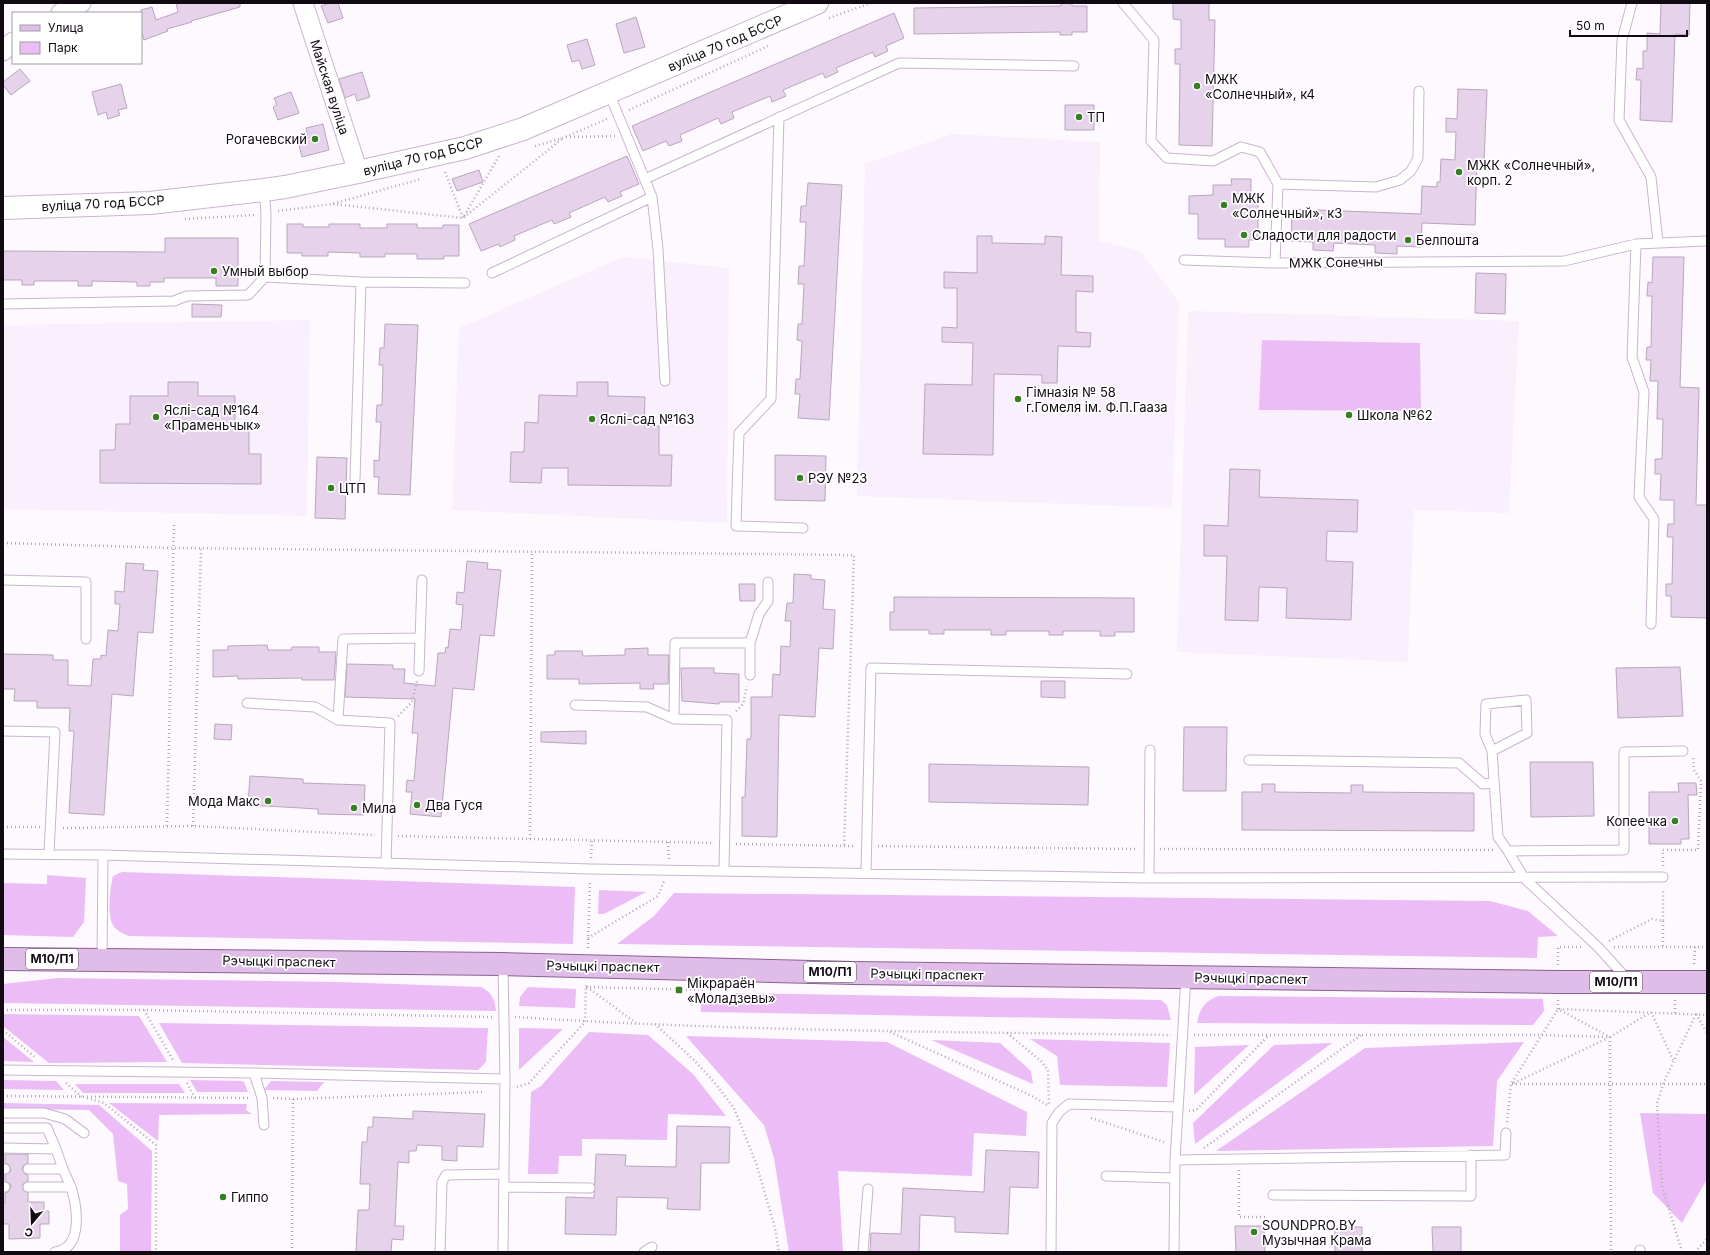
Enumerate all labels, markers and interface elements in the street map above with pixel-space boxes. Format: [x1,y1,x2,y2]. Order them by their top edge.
legend [12,12,142,64]
street label: вуліца 70 год БССР [665,12,785,74]
scale bar [1570,12,1687,38]
text: 50 m [1576,18,1605,33]
text: Улица [48,20,83,35]
street label: Майская вуліца [307,37,353,137]
text: Парк [48,40,78,55]
place label: МЖК «Солнечный», к4 [1205,71,1315,102]
marker: МЖК «Солнечный», к4 [1192,81,1202,91]
place label: ТП [1087,109,1105,125]
marker: ТП [1074,112,1084,122]
place label: Рогачевский [226,131,307,147]
street label: вуліца 70 год БССР [361,133,485,179]
marker: Рогачевский [310,134,320,144]
place label: МЖК «Солнечный», корп. 2 [1467,157,1595,188]
marker: МЖК «Солнечный», корп. 2 [1454,167,1464,177]
place label: МЖК «Солнечный», к3 [1232,190,1342,221]
street label: вуліца 70 год БССР [41,192,165,214]
marker: МЖК «Солнечный», к3 [1219,200,1229,210]
place label: Сладости для радости [1252,227,1396,243]
marker: Сладости для радости [1239,230,1249,240]
place label: Белпошта [1416,232,1479,248]
marker: Белпошта [1403,235,1413,245]
street label: МЖК Сонечны [1289,253,1383,271]
place label: Умный выбор [222,263,309,279]
marker: Умный выбор [209,266,219,276]
place label: Гімназія № 58 г.Гомеля ім. Ф.П.Гааза [1026,384,1168,415]
marker: Гімназія № 58 г.Гомеля ім. Ф.П.Гааза [1013,394,1023,404]
place label: Яслі-сад №164 «Праменьчык» [164,402,261,433]
place label: Школа №62 [1357,407,1433,423]
marker: Школа №62 [1344,410,1354,420]
place label: Яслі-сад №163 [600,411,695,427]
marker: Яслі-сад №164 «Праменьчык» [151,412,161,422]
marker: Яслі-сад №163 [587,414,597,424]
place label: РЭУ №23 [808,470,867,486]
marker: РЭУ №23 [795,473,805,483]
place label: ЦТП [339,480,366,496]
marker: ЦТП [326,483,336,493]
place label: Мода Макс [188,793,260,809]
marker: Мода Макс [263,796,273,806]
place label: Два Гуся [425,797,482,813]
place label: Мила [362,800,396,816]
marker: Два Гуся [412,800,422,810]
marker: Мила [349,803,359,813]
place label: Копеечка [1606,813,1667,829]
marker: Копеечка [1670,816,1680,826]
road number: М10/П1 [26,949,78,969]
street label: Рэчыцкі праспект [222,952,336,970]
street label: Рэчыцкі праспект [546,957,660,975]
road number: М10/П1 [804,962,856,982]
street label: Рэчыцкі праспект [870,965,984,983]
street label: Рэчыцкі праспект [1194,969,1308,987]
road number: М10/П1 [1590,972,1642,992]
place label: Мікрараён «Моладзевы» [687,975,776,1006]
marker: Мікрараён «Моладзевы» [674,985,684,995]
place label: Гиппо [231,1189,269,1205]
marker: Гиппо [218,1192,228,1202]
north arrow [12,1203,52,1243]
place label: SOUNDPRO.BY Музычная Крама [1262,1217,1372,1248]
text: С [23,1225,35,1240]
marker: SOUNDPRO.BY Музычная Крама [1249,1227,1259,1237]

